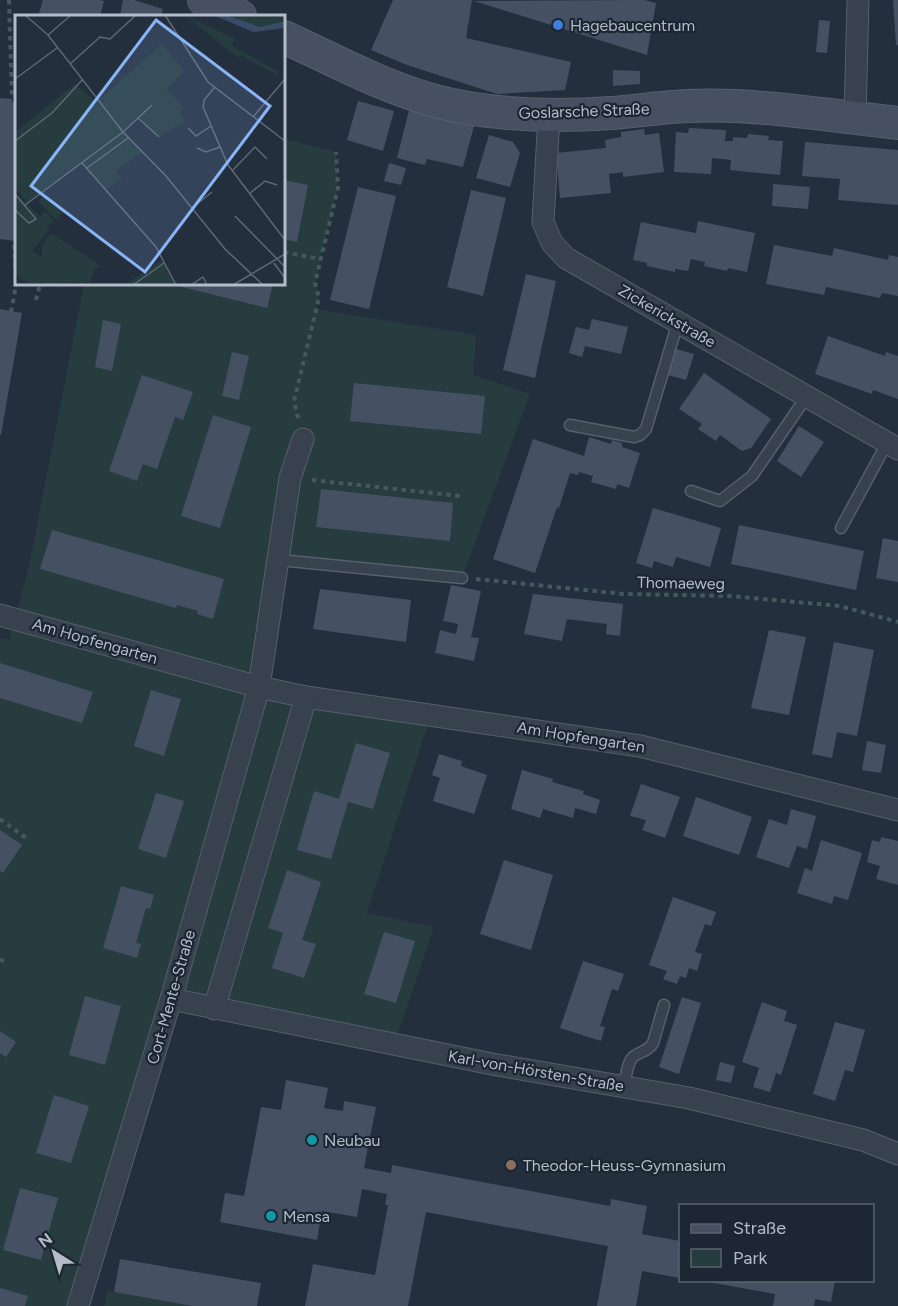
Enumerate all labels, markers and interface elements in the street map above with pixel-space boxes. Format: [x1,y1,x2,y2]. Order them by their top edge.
inset map [15,15,285,285]
place label: Hagebaucentrum [570,16,695,35]
marker: Hagebaucentrum [551,18,565,32]
street label: Goslarsche Straße [518,99,650,123]
street label: Zickerickstraße [615,280,719,352]
street label: Thomaeweg [637,573,725,593]
street label: Am Hopfengarten [30,614,160,668]
street label: Am Hopfengarten [516,718,646,757]
street label: Cort-Mente-Straße [143,927,199,1066]
street label: Karl-von-Hörsten-Straße [447,1046,626,1096]
place label: Neubau [324,1131,381,1150]
marker: Neubau [305,1133,319,1147]
place label: Theodor-Heuss-Gymnasium [523,1156,726,1175]
marker: Theodor-Heuss-Gymnasium [504,1158,518,1172]
legend [679,1204,874,1282]
place label: Mensa [283,1207,330,1226]
marker: Mensa [264,1209,278,1223]
text: Straße [733,1217,786,1239]
north arrow [24,1222,84,1282]
text: N [35,1229,56,1252]
text: Park [733,1247,768,1269]

